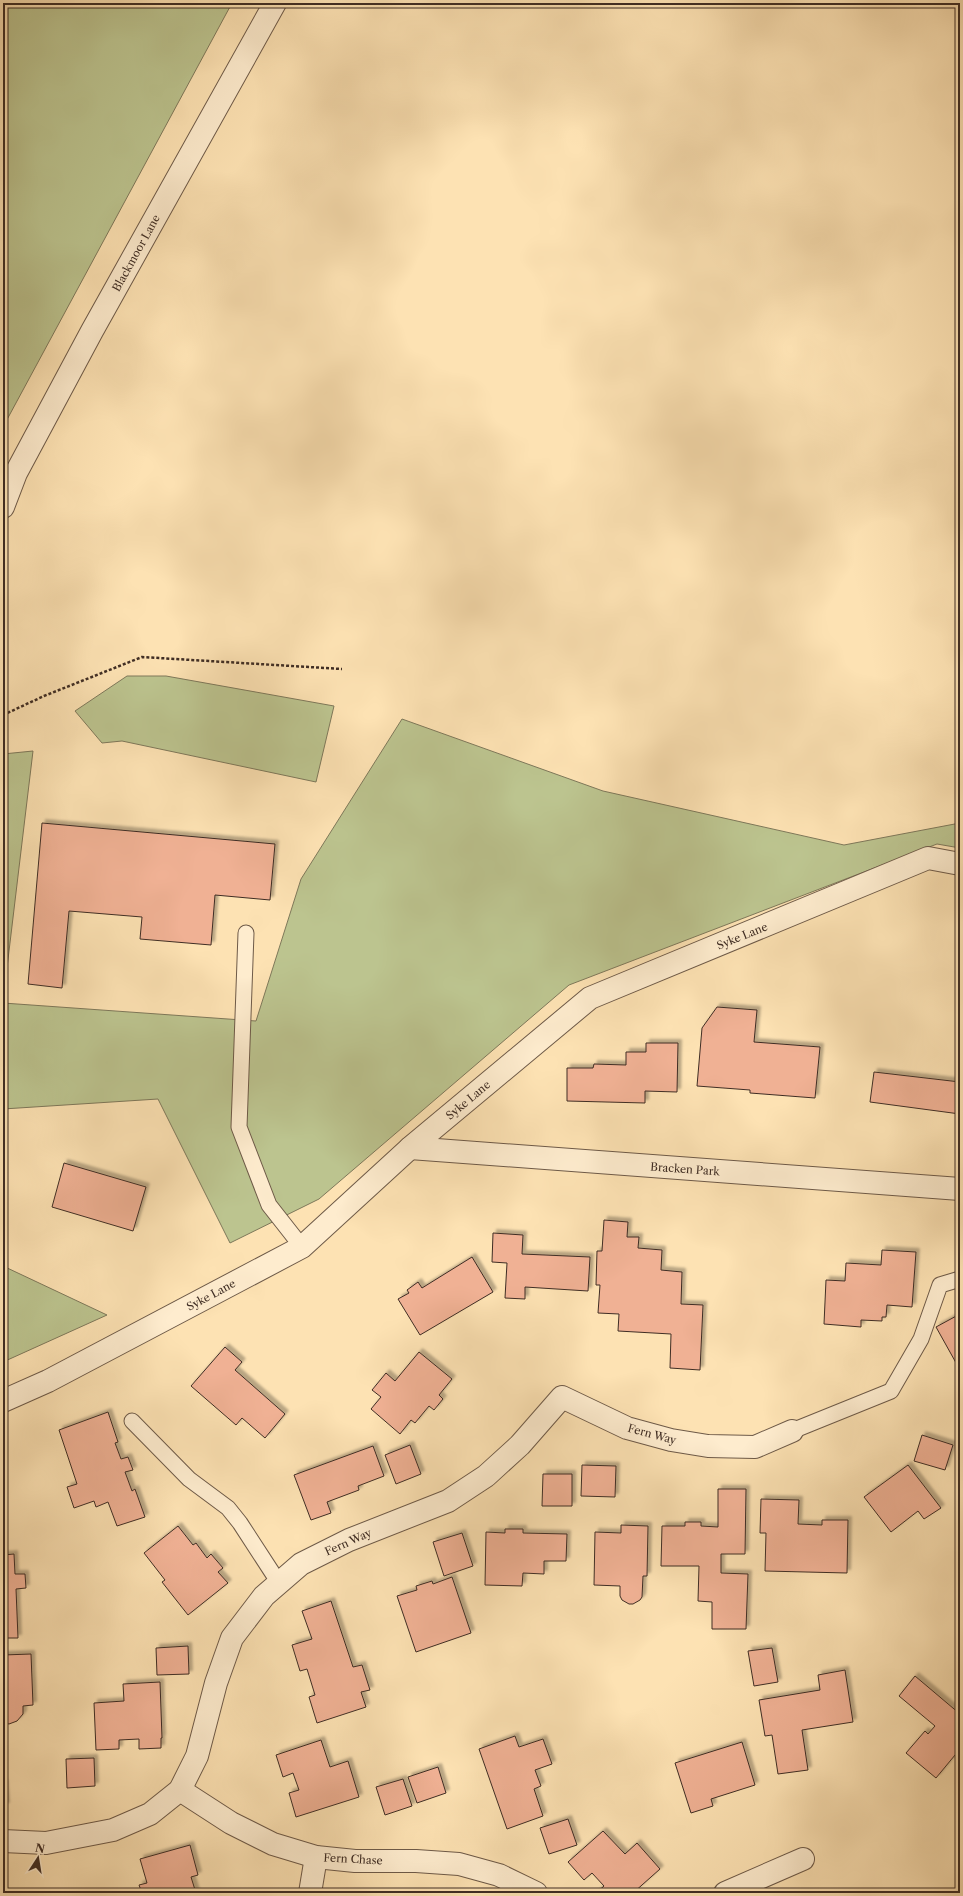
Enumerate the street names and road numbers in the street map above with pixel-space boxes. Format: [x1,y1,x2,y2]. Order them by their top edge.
street label: Blackmoor Lane [109,212,163,294]
street label: Syke Lane [715,919,769,953]
street label: Syke Lane [443,1077,493,1123]
street label: Bracken Park [650,1160,721,1178]
street label: Syke Lane [184,1276,238,1314]
street label: Fern Way [626,1421,679,1447]
street label: Fern Way [322,1525,374,1558]
street label: Fern Chase [323,1850,383,1868]

